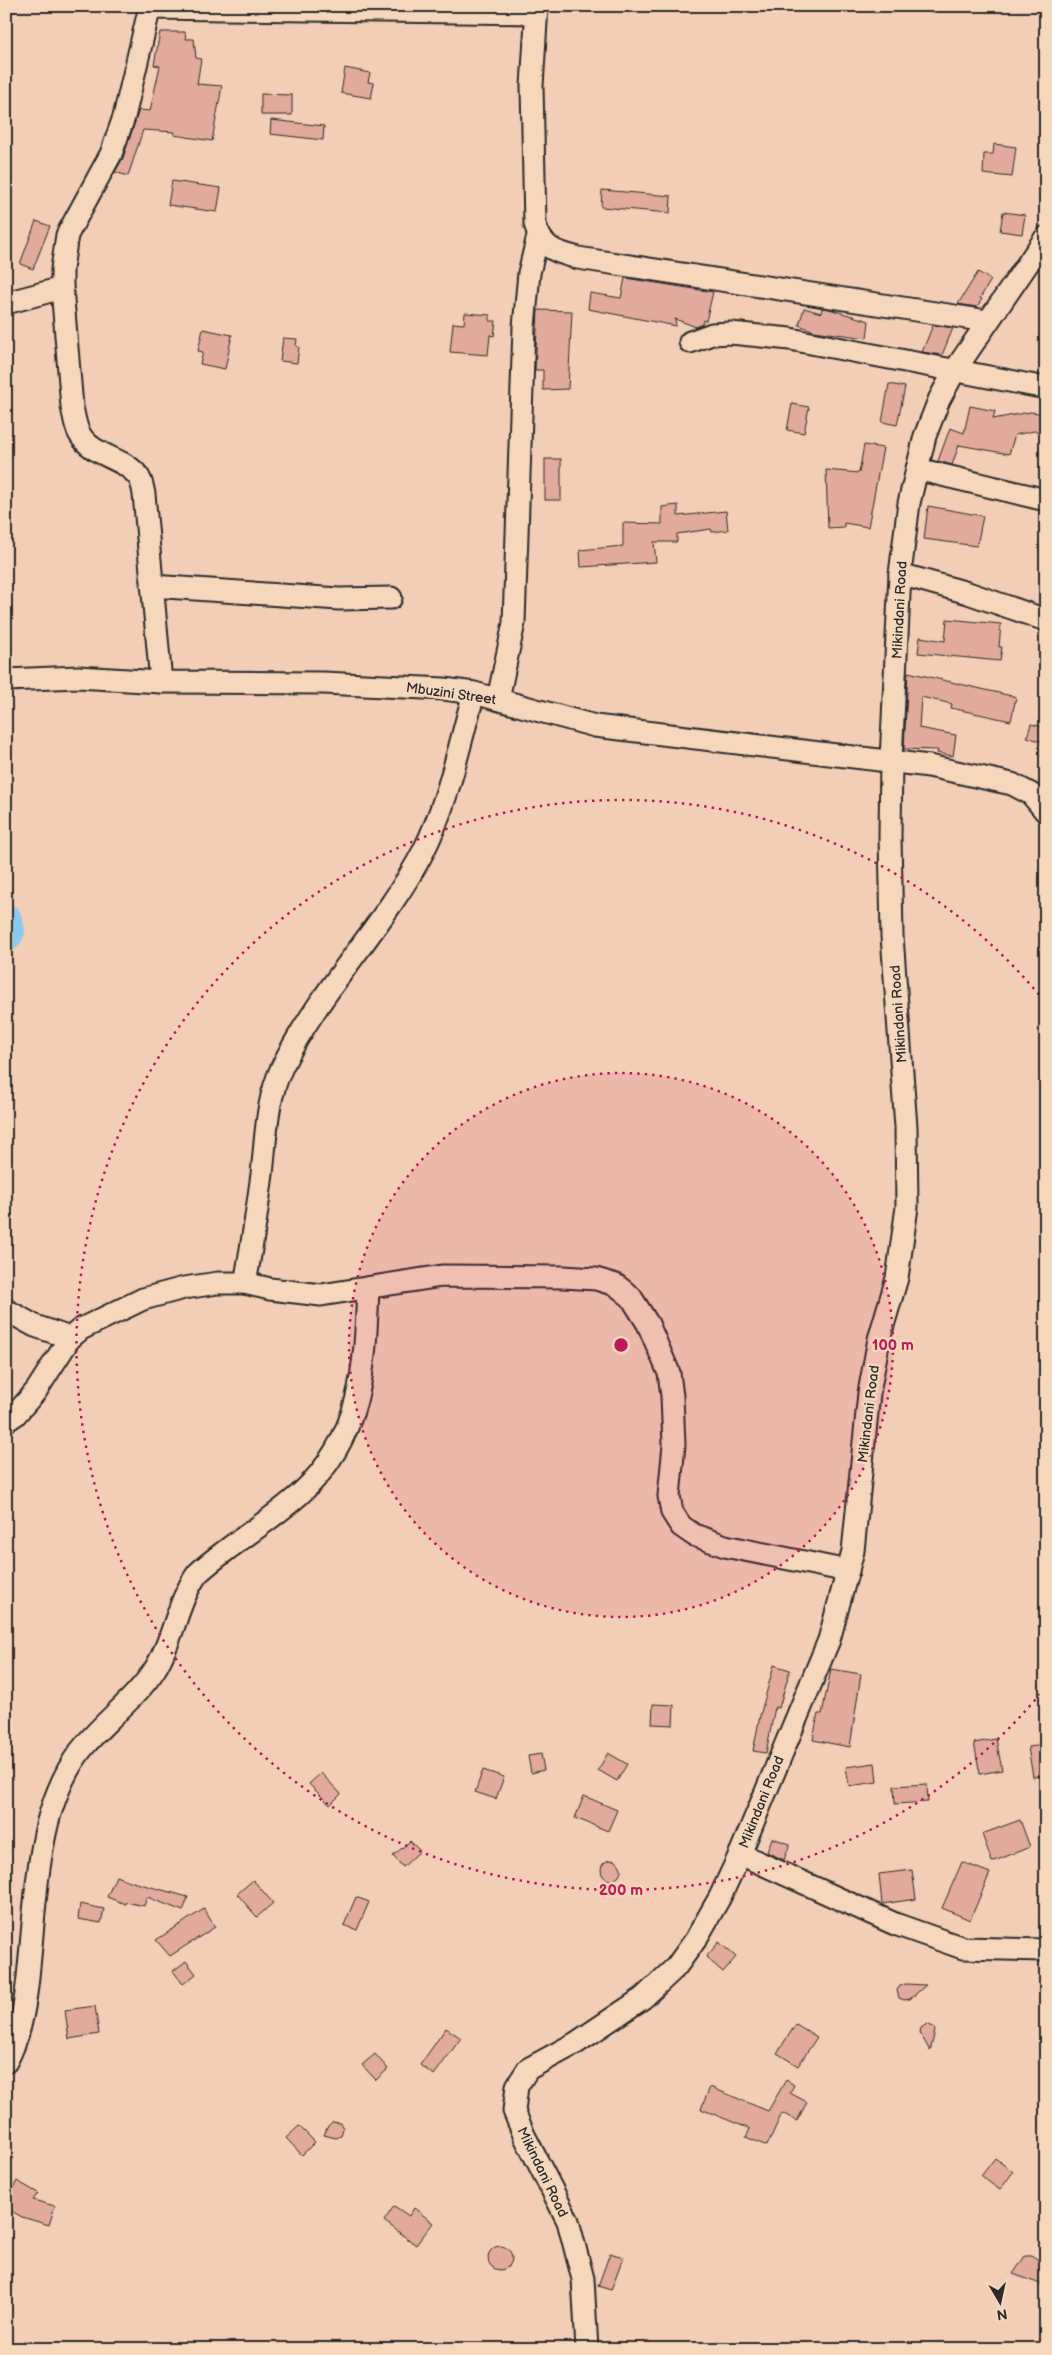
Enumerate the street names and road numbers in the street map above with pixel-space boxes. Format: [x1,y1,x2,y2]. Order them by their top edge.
street label: Mikindani Road [888,561,911,659]
street label: Mbuzini Street [405,679,498,708]
street label: Mikindani Road [887,964,910,1064]
street label: Mikindani Road [854,1364,883,1464]
street label: Mikindani Road [735,1754,788,1851]
street label: Mikindani Road [513,2124,572,2220]

